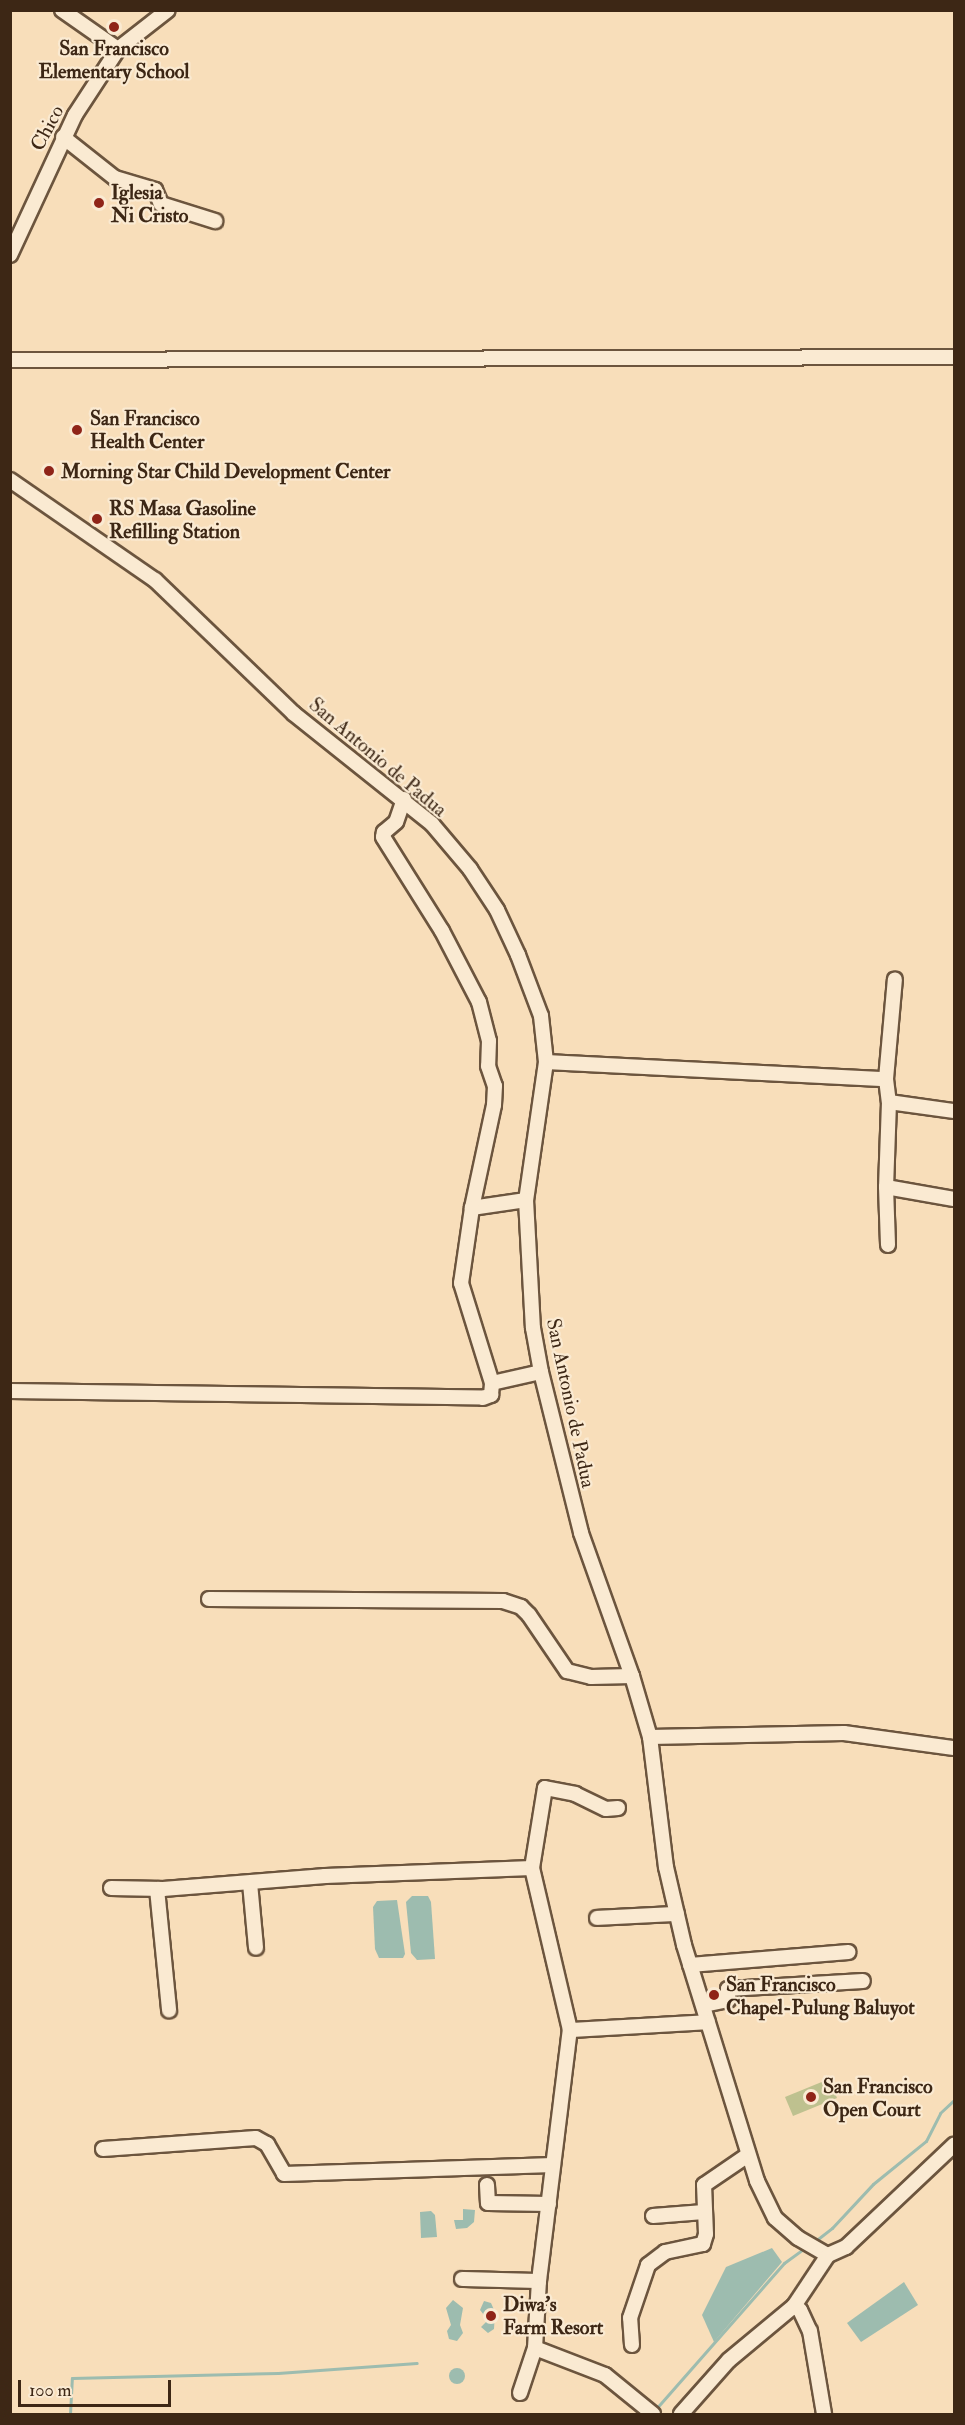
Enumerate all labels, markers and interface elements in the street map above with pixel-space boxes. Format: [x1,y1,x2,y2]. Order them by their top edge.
marker: San Francisco Elementary School [107,20,121,34]
place label: San Francisco Elementary School [39,36,189,83]
street label: Chico [25,101,69,155]
place label: Iglesia Ni Cristo [111,180,188,227]
marker: Iglesia Ni Cristo [92,196,106,210]
place label: San Francisco Health Center [90,406,204,453]
marker: San Francisco Health Center [68,421,86,439]
place label: Morning Star Child Development Center [61,459,390,483]
marker: Morning Star Child Development Center [42,464,56,478]
place label: RS Masa Gasoline Refilling Station [109,496,256,543]
marker: RS Masa Gasoline Refilling Station [90,512,104,526]
street label: San Antonio de Padua [304,692,452,822]
street label: San Antonio de Padua [541,1316,601,1490]
place label: San Francisco Chapel-Pulung Baluyot [726,1972,915,2019]
marker: San Francisco Chapel-Pulung Baluyot [707,1988,721,2002]
place label: San Francisco Open Court [823,2074,933,2121]
marker: San Francisco Open Court [804,2090,818,2104]
place label: Diwa's Farm Resort [503,2292,603,2339]
marker: Diwa's Farm Resort [484,2309,498,2323]
scale bar [21,2368,174,2406]
text: 100 m [29,2379,72,2402]

